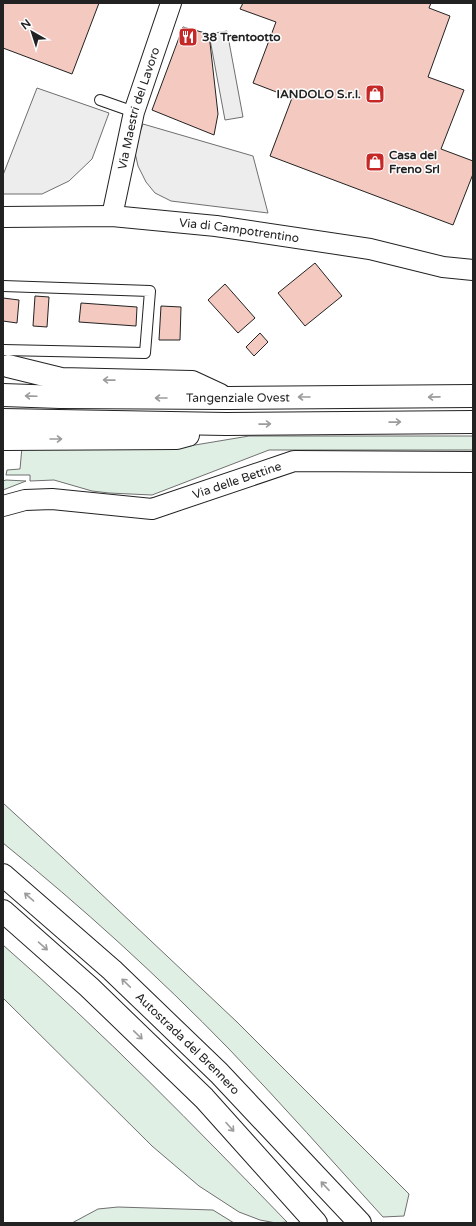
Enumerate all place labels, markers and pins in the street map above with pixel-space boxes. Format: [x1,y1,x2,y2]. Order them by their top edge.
restaurant icon: 38 Trentootto [177,26,199,48]
place label: 38 Trentootto [202,30,281,44]
shop icon: IANDOLO S.r.l. [364,83,386,105]
place label: IANDOLO S.r.l. [276,87,361,101]
place label: Casa del Freno Srl [389,148,440,176]
shop icon: Casa del Freno Srl [364,151,386,173]

